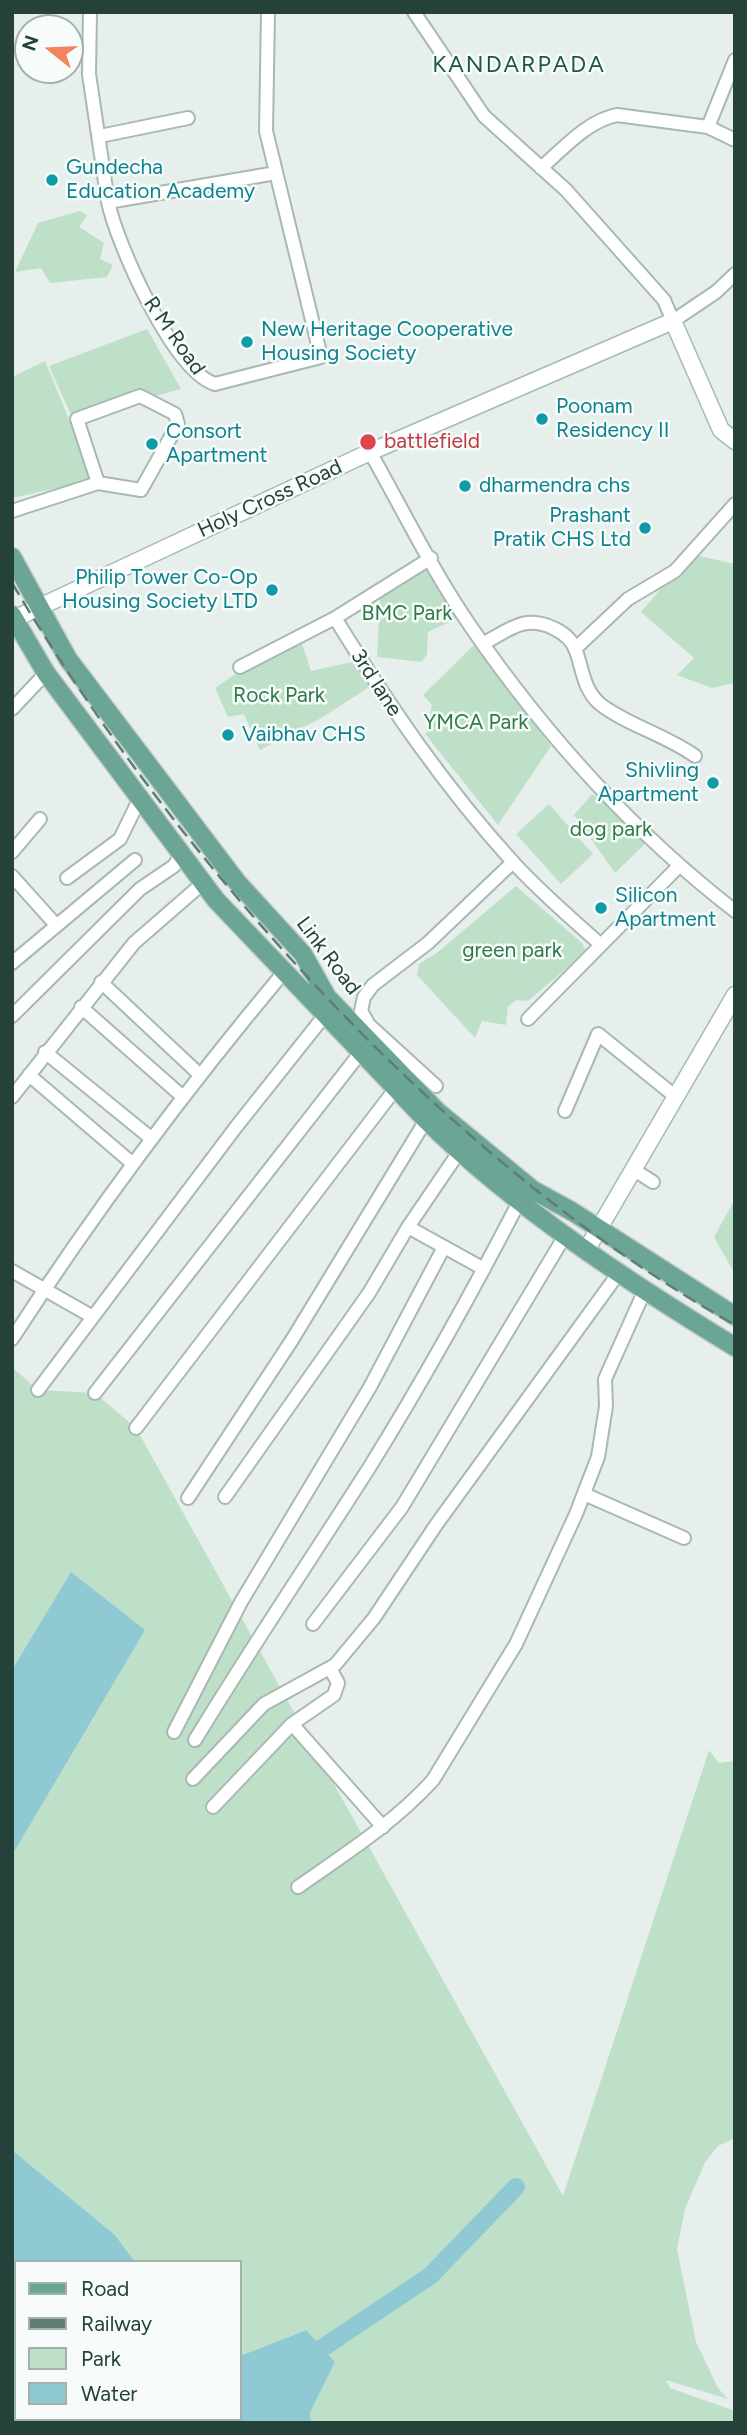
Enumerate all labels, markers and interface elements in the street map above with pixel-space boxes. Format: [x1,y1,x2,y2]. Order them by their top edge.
north arrow [14,14,84,84]
text: N [17,32,44,54]
district label: KANDARPADA [434,51,604,79]
place label: Gundecha Education Academy [66,155,255,205]
marker: Gundecha Education Academy [44,172,60,188]
street label: R M Road [138,292,210,380]
place label: New Heritage Cooperative Housing Society [261,317,513,367]
marker: New Heritage Cooperative Housing Society [239,334,255,350]
place label: Poonam Residency II [556,394,669,444]
marker: Poonam Residency II [534,411,550,427]
place label: Consort Apartment [166,419,267,469]
place label: battlefield [384,429,480,455]
marker: battlefield [358,432,378,452]
marker: Consort Apartment [144,436,160,452]
street label: Holy Cross Road [194,455,346,543]
place label: dharmendra chs [479,473,630,499]
marker: dharmendra chs [457,478,473,494]
place label: Prashant Pratik CHS Ltd [493,503,631,553]
marker: Prashant Pratik CHS Ltd [637,520,653,536]
place label: Philip Tower Co-Op Housing Society LTD [62,565,258,615]
marker: Philip Tower Co-Op Housing Society LTD [264,582,280,598]
park label: BMC Park [362,601,452,627]
street label: 3rd lane [345,645,407,721]
park label: Rock Park [233,683,325,709]
park label: YMCA Park [424,710,528,736]
place label: Vaibhav CHS [242,722,366,748]
marker: Vaibhav CHS [220,727,236,743]
place label: Shivling Apartment [598,758,699,808]
marker: Shivling Apartment [705,775,721,791]
park label: dog park [570,817,652,843]
place label: Silicon Apartment [615,883,716,933]
marker: Silicon Apartment [593,900,609,916]
street label: Link Road [290,912,366,1000]
park label: green park [462,938,562,964]
legend [14,2260,242,2421]
text: Road [81,2276,129,2301]
text: Railway [81,2311,152,2336]
text: Park [81,2346,121,2371]
text: Water [81,2381,137,2406]

